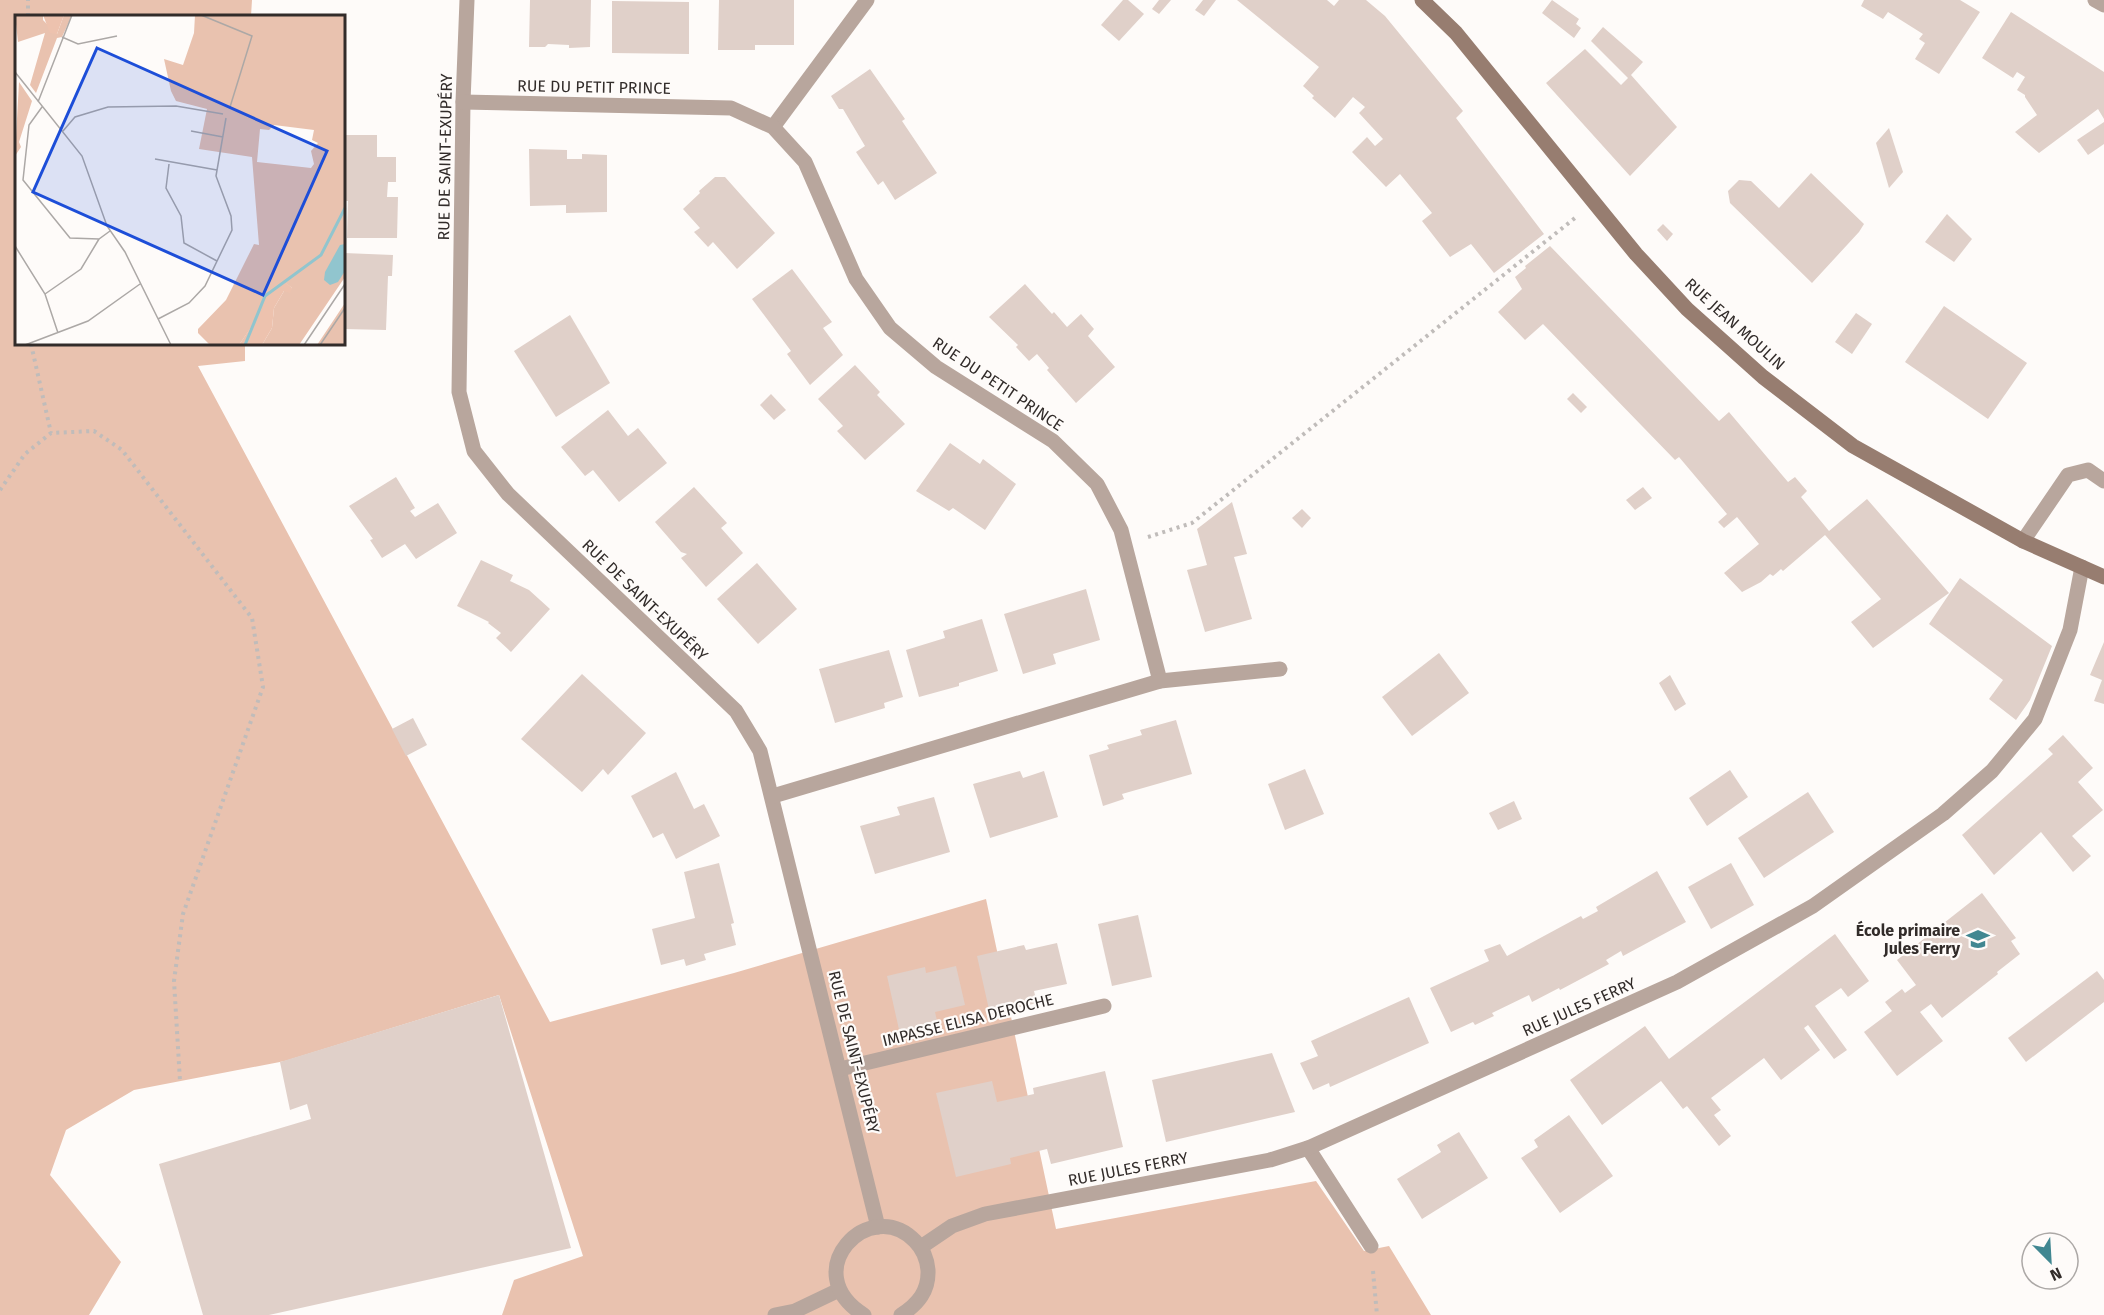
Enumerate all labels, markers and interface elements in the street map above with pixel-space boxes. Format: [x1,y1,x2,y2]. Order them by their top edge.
inset map [15,15,345,345]
street label: RUE DE SAINT-EXUPÉRY [433,73,456,241]
street label: RUE DU PETIT PRINCE [517,76,671,98]
street label: RUE JEAN MOULIN [1681,274,1789,374]
street label: RUE DU PETIT PRINCE [929,333,1067,435]
street label: RUE DE SAINT-EXUPÉRY [578,534,713,665]
place label: École primaire Jules Ferry [1856,920,1961,958]
school or university icon: École primaire Jules Ferry [1965,926,1991,952]
street label: RUE DE SAINT-EXUPÉRY [825,968,884,1136]
street label: RUE JULES FERRY [1519,973,1639,1040]
street label: IMPASSE ELISA DEROCHE [880,990,1056,1050]
street label: RUE JULES FERRY [1066,1148,1190,1190]
north arrow [2020,1231,2080,1291]
text: N [2047,1263,2065,1285]

